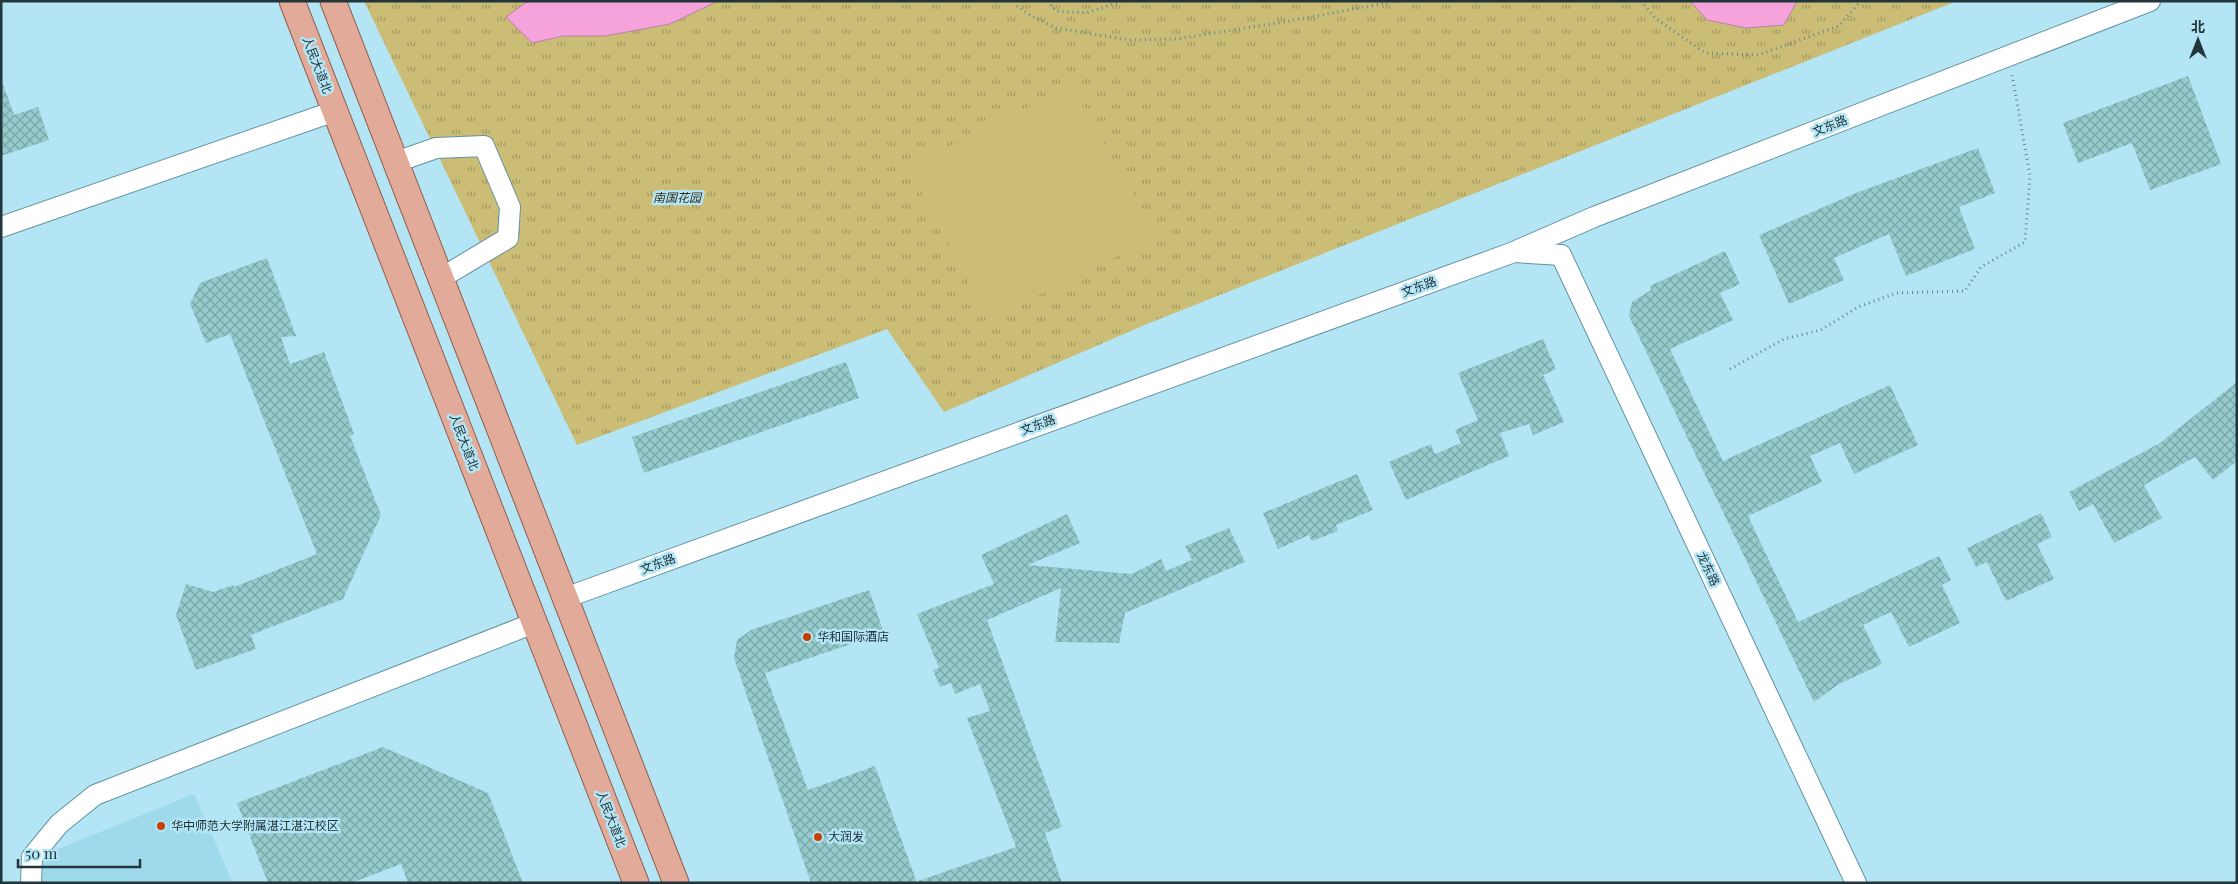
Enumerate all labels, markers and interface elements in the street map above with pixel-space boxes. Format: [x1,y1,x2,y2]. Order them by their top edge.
north arrow [2173,15,2223,65]
text: 北 [2191,17,2205,36]
street label: 人民大道北 [300,34,336,96]
street label: 文东路 [1810,111,1849,139]
park label: 南国花园 [653,189,703,205]
street label: 文东路 [1399,272,1438,300]
street label: 文东路 [1018,410,1057,438]
street label: 人民大道北 [447,411,483,473]
street label: 文东路 [638,549,677,577]
street label: 龙东路 [1694,549,1724,588]
place label: 华和国际酒店 [817,628,889,644]
marker: 华和国际酒店 [801,631,813,643]
street label: 人民大道北 [594,788,630,850]
place label: 华中师范大学附属湛江湛江校区 [171,817,339,833]
marker: 华中师范大学附属湛江湛江校区 [155,820,167,832]
place label: 大润发 [828,828,864,844]
marker: 大润发 [812,831,824,843]
scale bar [18,836,140,868]
text: 50 m [25,843,58,863]

